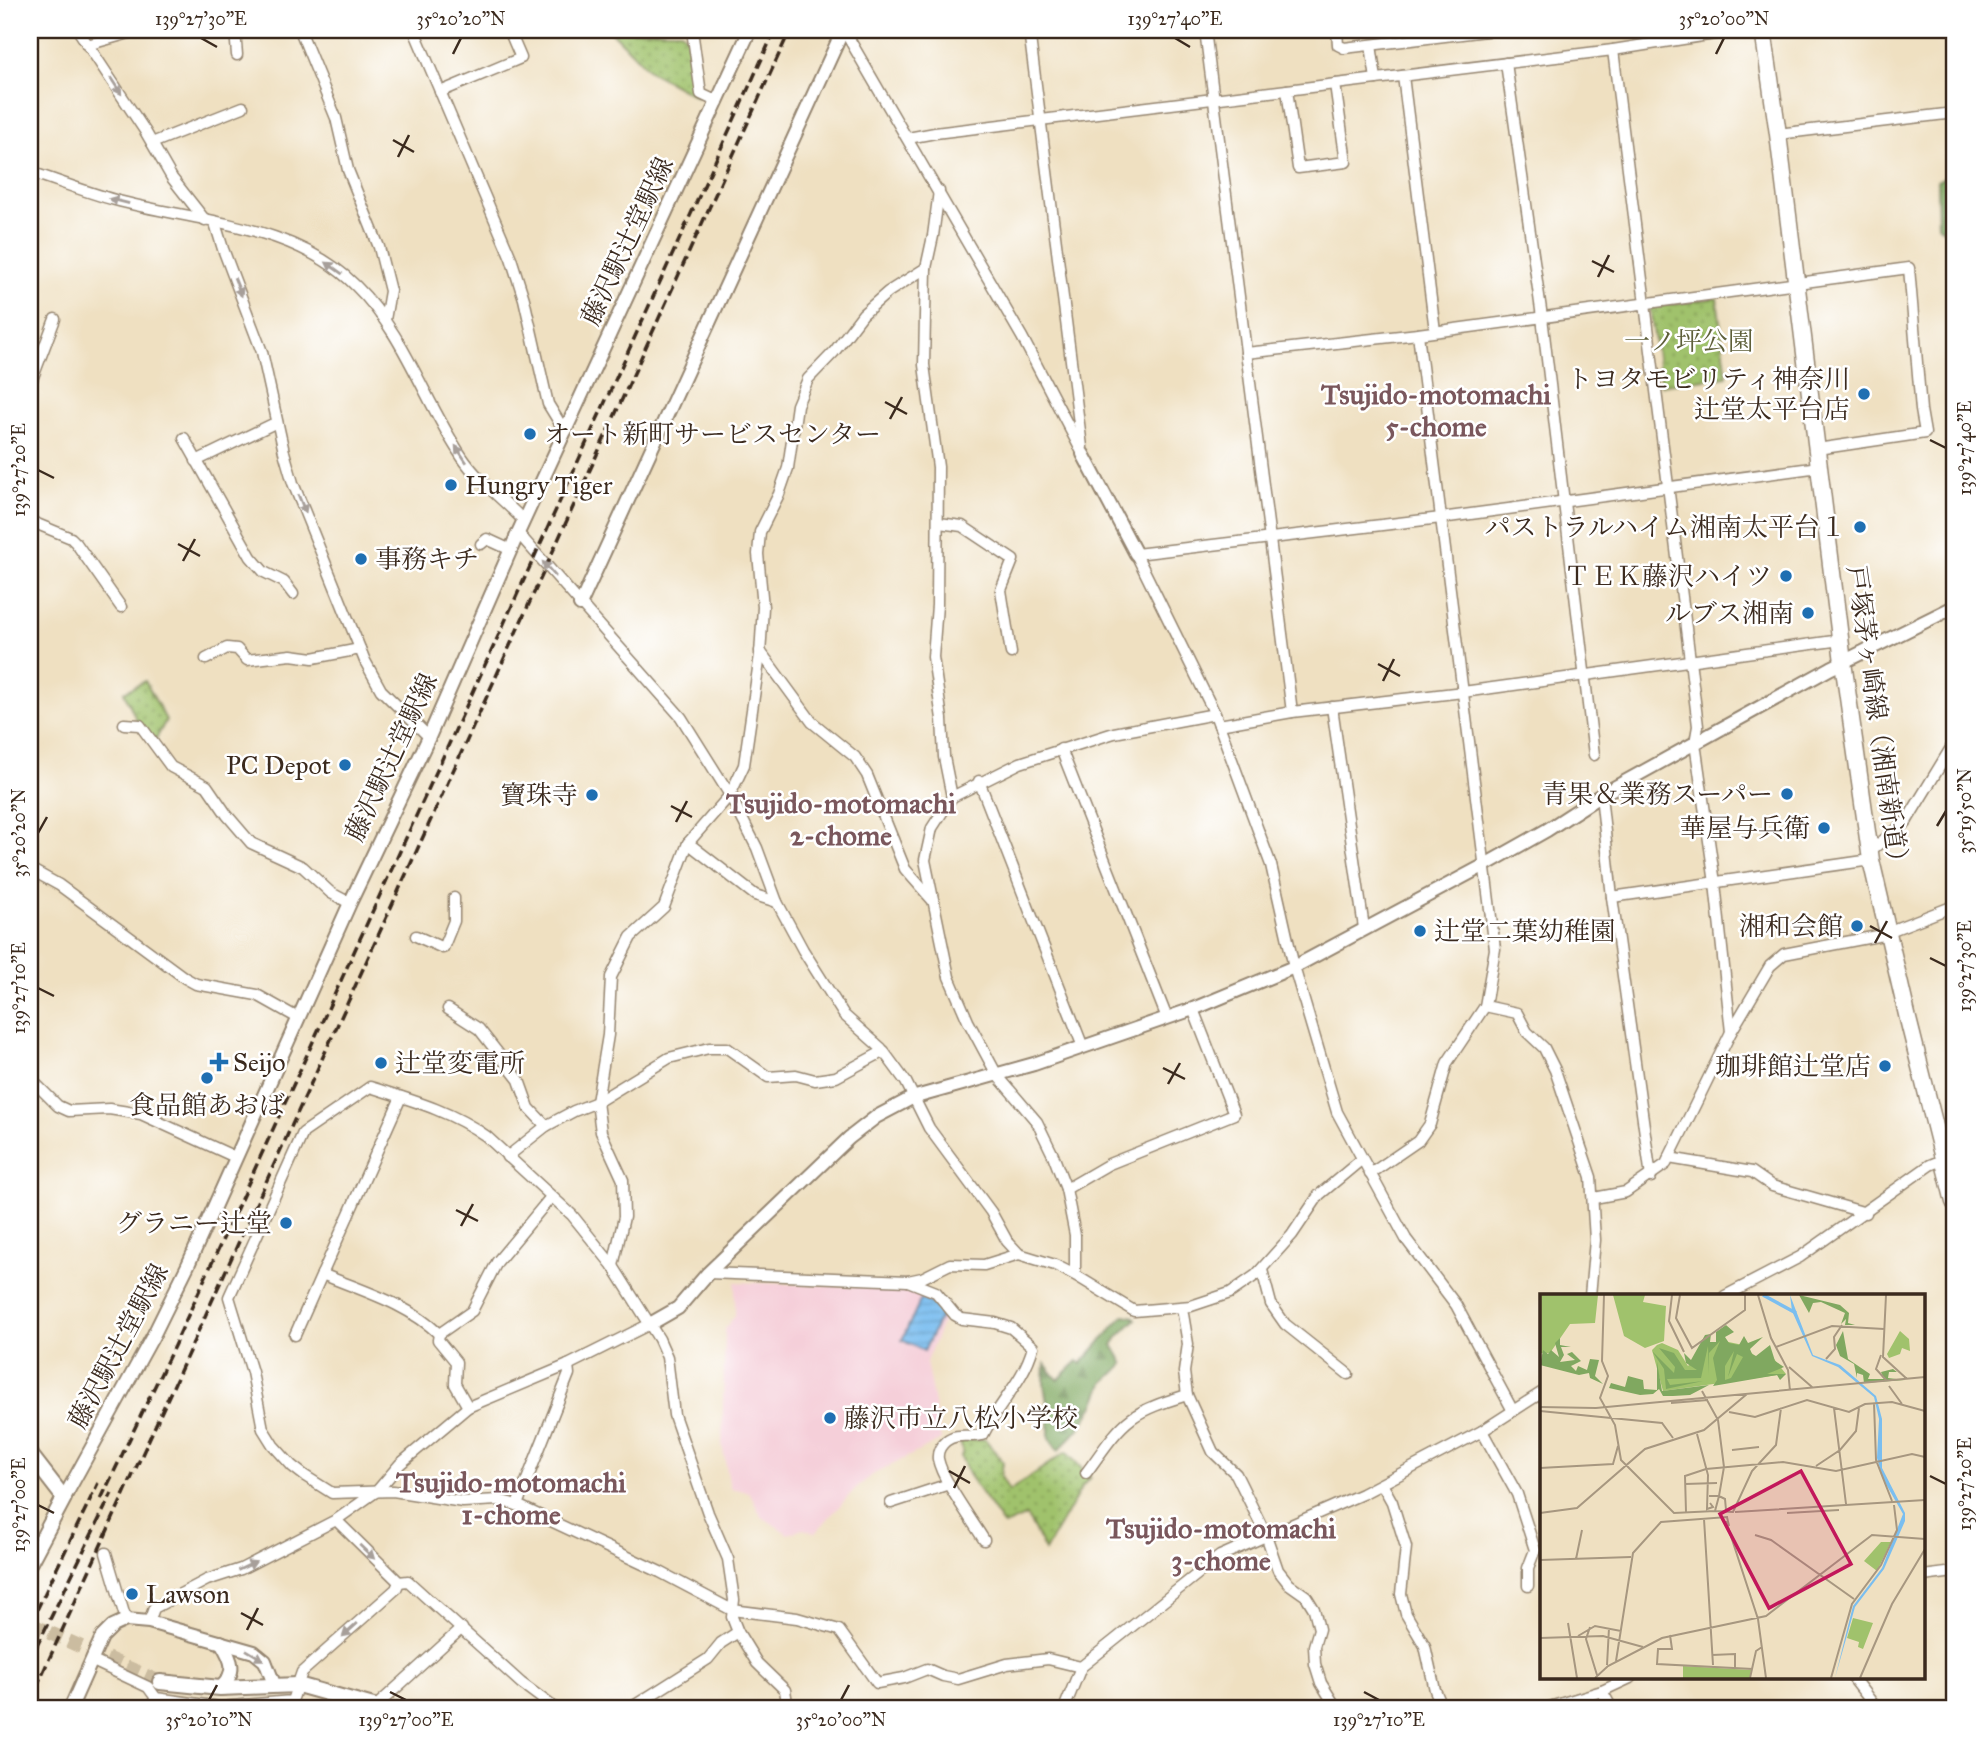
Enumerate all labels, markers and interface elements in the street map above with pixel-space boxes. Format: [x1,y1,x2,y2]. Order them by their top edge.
text: 139°27'30"E [155,8,247,30]
text: 35°20'20"N [417,8,505,30]
text: 139°27'40"E [1128,8,1222,30]
text: 35°20'00"N [1679,8,1769,30]
one-way arrow [109,77,122,96]
street label: 藤沢駅辻堂駅線 [574,152,680,330]
one-way arrow [107,195,129,206]
one-way arrow [325,261,343,275]
one-way arrow [232,277,243,298]
park label: 一ノ坪公園 [1624,325,1754,357]
place label: トヨタモビリティ神奈川 辻堂太平台店 [1567,363,1850,425]
district label: Tsujido-motomachi 5-chome [1321,377,1551,444]
marker: トヨタモビリティ神奈川 辻堂太平台店 [1856,386,1872,402]
text: 139°27'40"E [1954,401,1976,495]
place label: オート新町サービスセンター [544,418,881,450]
text: 139°27'20"E [8,423,30,517]
marker: オート新町サービスセンター [522,426,538,442]
one-way arrow [454,445,468,463]
place label: Hungry Tiger [465,469,613,501]
marker: Hungry Tiger [443,477,459,493]
one-way arrow [297,494,308,515]
place label: パストラルハイム湘南太平台１ [1485,511,1846,543]
marker: パストラルハイム湘南太平台１ [1852,519,1868,535]
place label: 事務キチ [375,543,479,575]
marker: 事務キチ [353,551,369,567]
one-way arrow [541,560,557,578]
place label: ＴＥＫ藤沢ハイツ [1564,560,1772,592]
street label: 戸塚茅ヶ崎線（湘南新道） [1840,563,1916,877]
marker: ＴＥＫ藤沢ハイツ [1778,568,1794,584]
place label: ルブス湘南 [1665,597,1794,629]
marker: ルブス湘南 [1800,605,1816,621]
street label: 藤沢駅辻堂駅線 [338,668,444,846]
place label: PC Depot [226,749,331,781]
marker: PC Depot [337,757,353,773]
text: 35°19'50"N [1954,768,1976,854]
place label: 青果＆業務スーパー [1542,778,1773,810]
place label: 寶珠寺 [500,779,578,811]
district label: Tsujido-motomachi 2-chome [726,786,956,853]
marker: 青果＆業務スーパー [1779,786,1795,802]
marker: 寶珠寺 [584,787,600,803]
text: 35°20'20"N [8,789,30,877]
place label: 華屋与兵衛 [1680,812,1810,844]
marker: 華屋与兵衛 [1816,820,1832,836]
place label: 湘和会館 [1739,910,1843,942]
place label: 辻堂二葉幼稚園 [1434,915,1616,947]
marker: 湘和会館 [1849,918,1865,934]
text: 139°27'30"E [1954,920,1976,1012]
marker: 辻堂二葉幼稚園 [1412,923,1428,939]
text: 139°27'10"E [8,942,30,1034]
place label: Seijo [233,1046,286,1078]
place label: 辻堂変電所 [395,1047,525,1079]
place label: 珈琲館辻堂店 [1715,1050,1871,1082]
marker: Seijo [211,1054,227,1070]
marker: 辻堂変電所 [373,1055,389,1071]
marker: 珈琲館辻堂店 [1877,1058,1893,1074]
marker: 食品館あおば [199,1070,215,1086]
place label: 食品館あおば [129,1089,285,1121]
place label: グラニー辻堂 [116,1207,272,1239]
marker: グラニー辻堂 [278,1215,294,1231]
street label: 藤沢駅辻堂駅線 [61,1258,175,1434]
inset map [1540,1294,1924,1680]
place label: 藤沢市立八松小学校 [844,1402,1078,1434]
marker: 藤沢市立八松小学校 [822,1410,838,1426]
text: 139°27'20"E [1954,1437,1976,1531]
text: 139°27'00"E [8,1457,30,1553]
district label: Tsujido-motomachi 1-chome [396,1465,626,1532]
district label: Tsujido-motomachi 3-chome [1106,1511,1336,1578]
one-way arrow [358,1544,375,1560]
one-way arrow [236,1560,257,1571]
place label: Lawson [146,1578,230,1610]
marker: Lawson [124,1586,140,1602]
one-way arrow [342,1621,359,1637]
one-way arrow [245,1648,265,1661]
text: 35°20'10"N [165,1709,253,1731]
text: 139°27'00"E [358,1709,454,1731]
text: 35°20'00"N [796,1709,886,1731]
text: 139°27'10"E [1333,1709,1425,1731]

